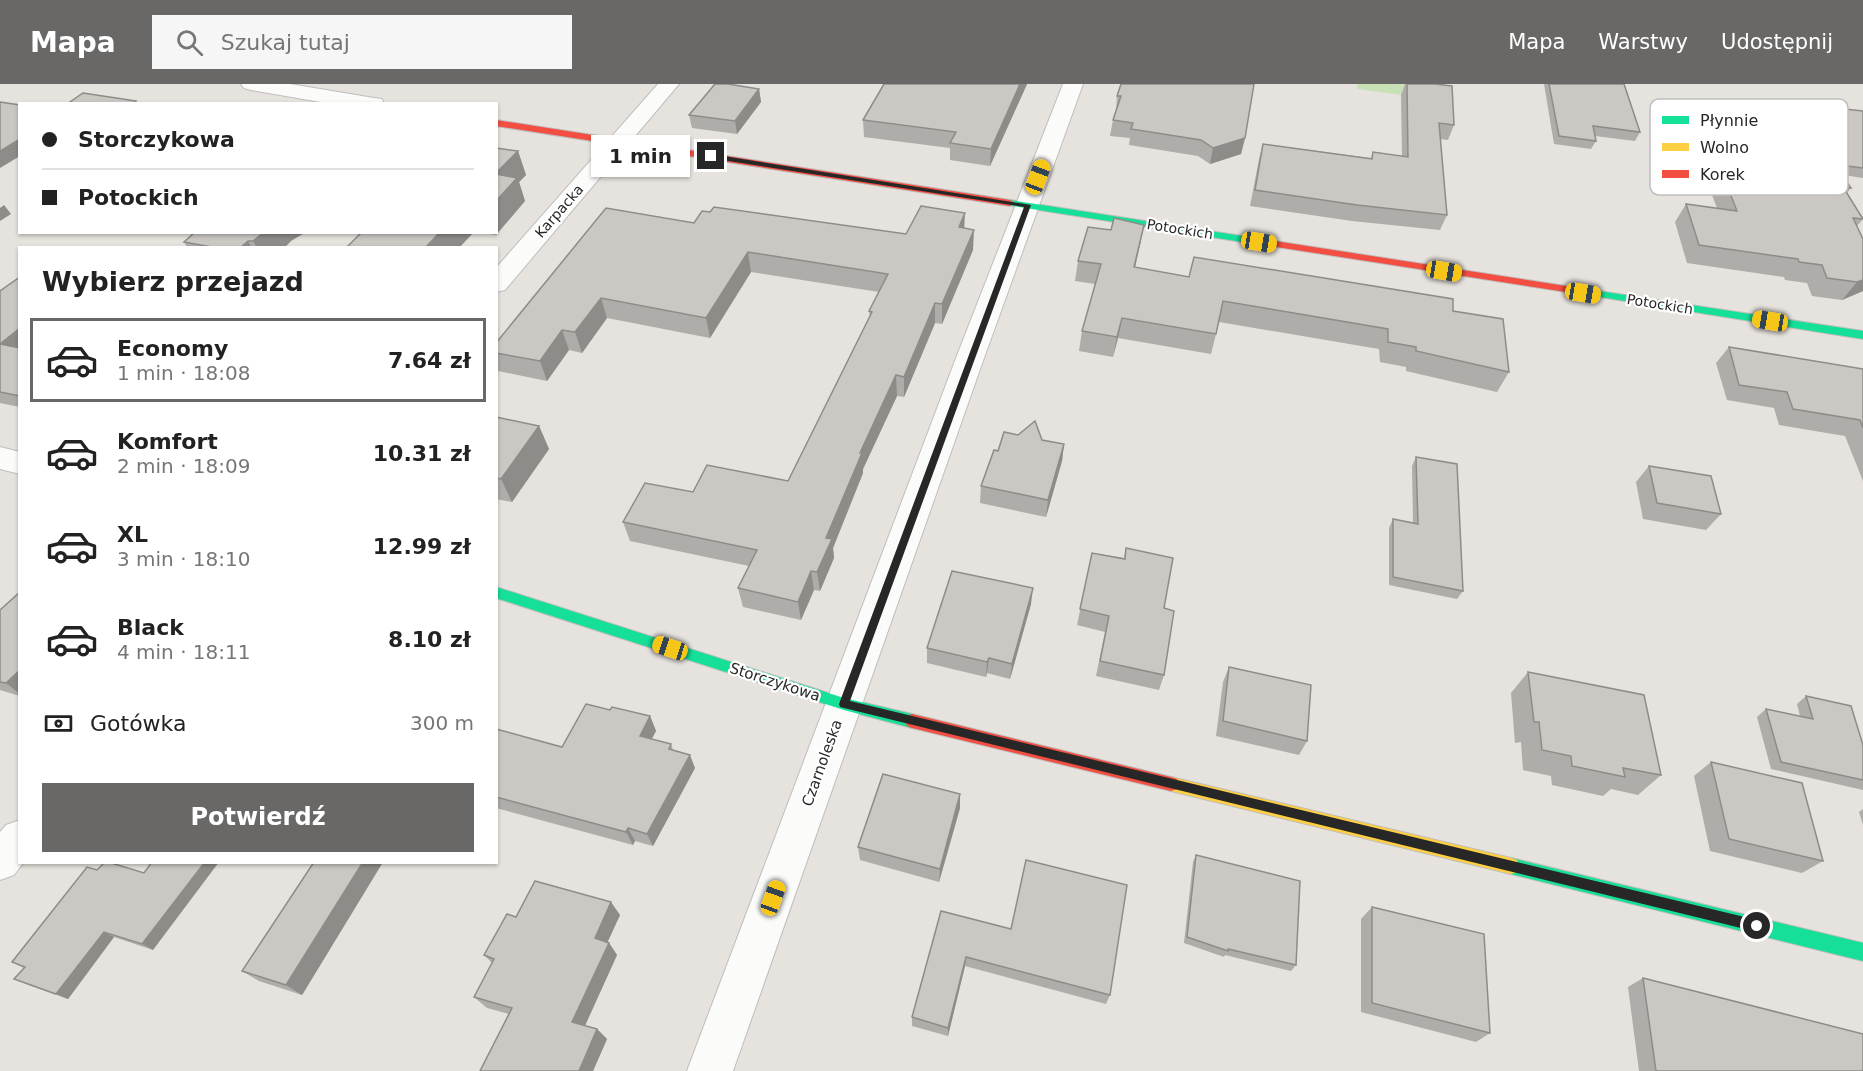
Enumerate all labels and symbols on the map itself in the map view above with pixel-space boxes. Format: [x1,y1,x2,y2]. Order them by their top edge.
legend [1650,99,1848,195]
text: Płynnie [1700,111,1758,130]
callout: 1 min [591,135,690,177]
text: Wolno [1700,138,1749,157]
route end [697,142,724,169]
car [1023,157,1053,197]
text: Korek [1700,165,1746,184]
street label: Karpacka [532,181,586,241]
street label: Potockich [1146,216,1214,242]
car [1240,230,1278,254]
car [1425,259,1463,283]
car [1564,281,1602,305]
street label: Potockich [1626,291,1694,317]
car [1751,309,1789,333]
car [650,634,690,662]
street label: Storczykowa [727,659,823,705]
street label: Czarnoleska [798,717,846,809]
car [758,878,788,918]
route start [1743,912,1770,939]

